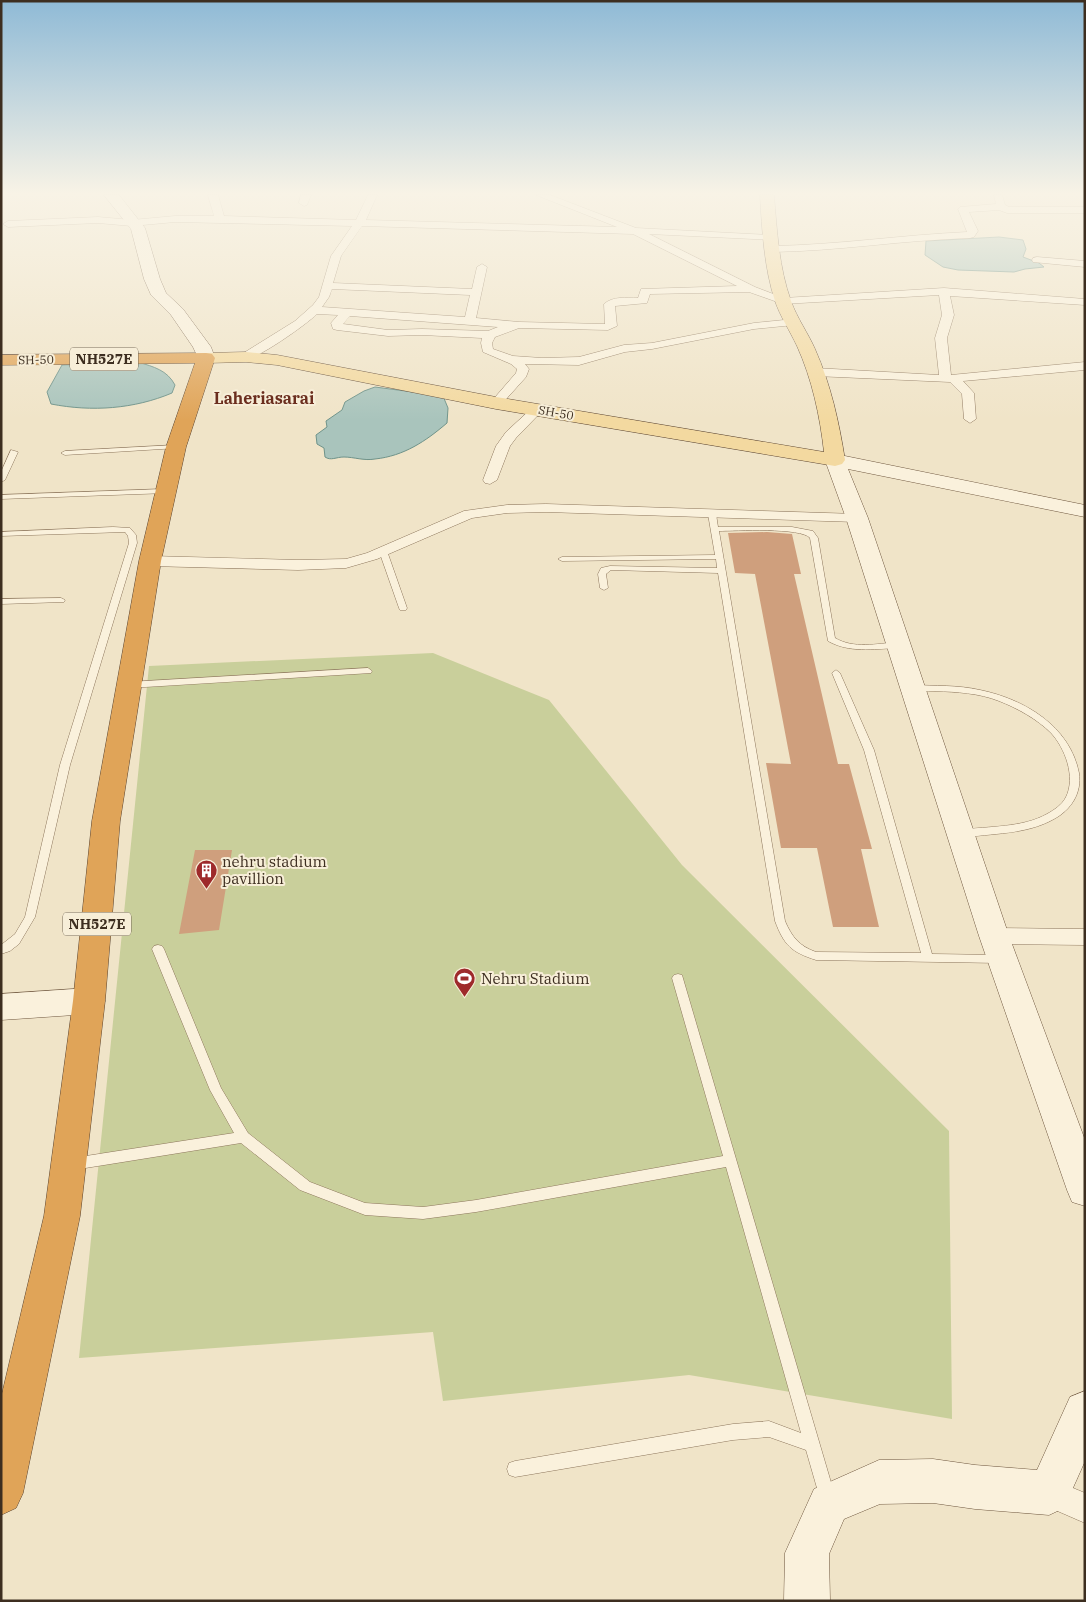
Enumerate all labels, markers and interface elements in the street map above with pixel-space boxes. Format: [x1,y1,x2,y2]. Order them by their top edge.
road number: NH527E [70,348,138,370]
street label: SH-50 [18,352,54,367]
district label: Laheriasarai [214,388,314,408]
street label: SH-50 [537,402,575,423]
place label: nehru stadium pavillion [222,852,327,888]
building icon: nehru stadium pavillion [194,859,218,890]
road number: NH527E [63,912,131,936]
sports icon: Nehru Stadium [453,967,477,998]
place label: Nehru Stadium [481,969,589,988]

